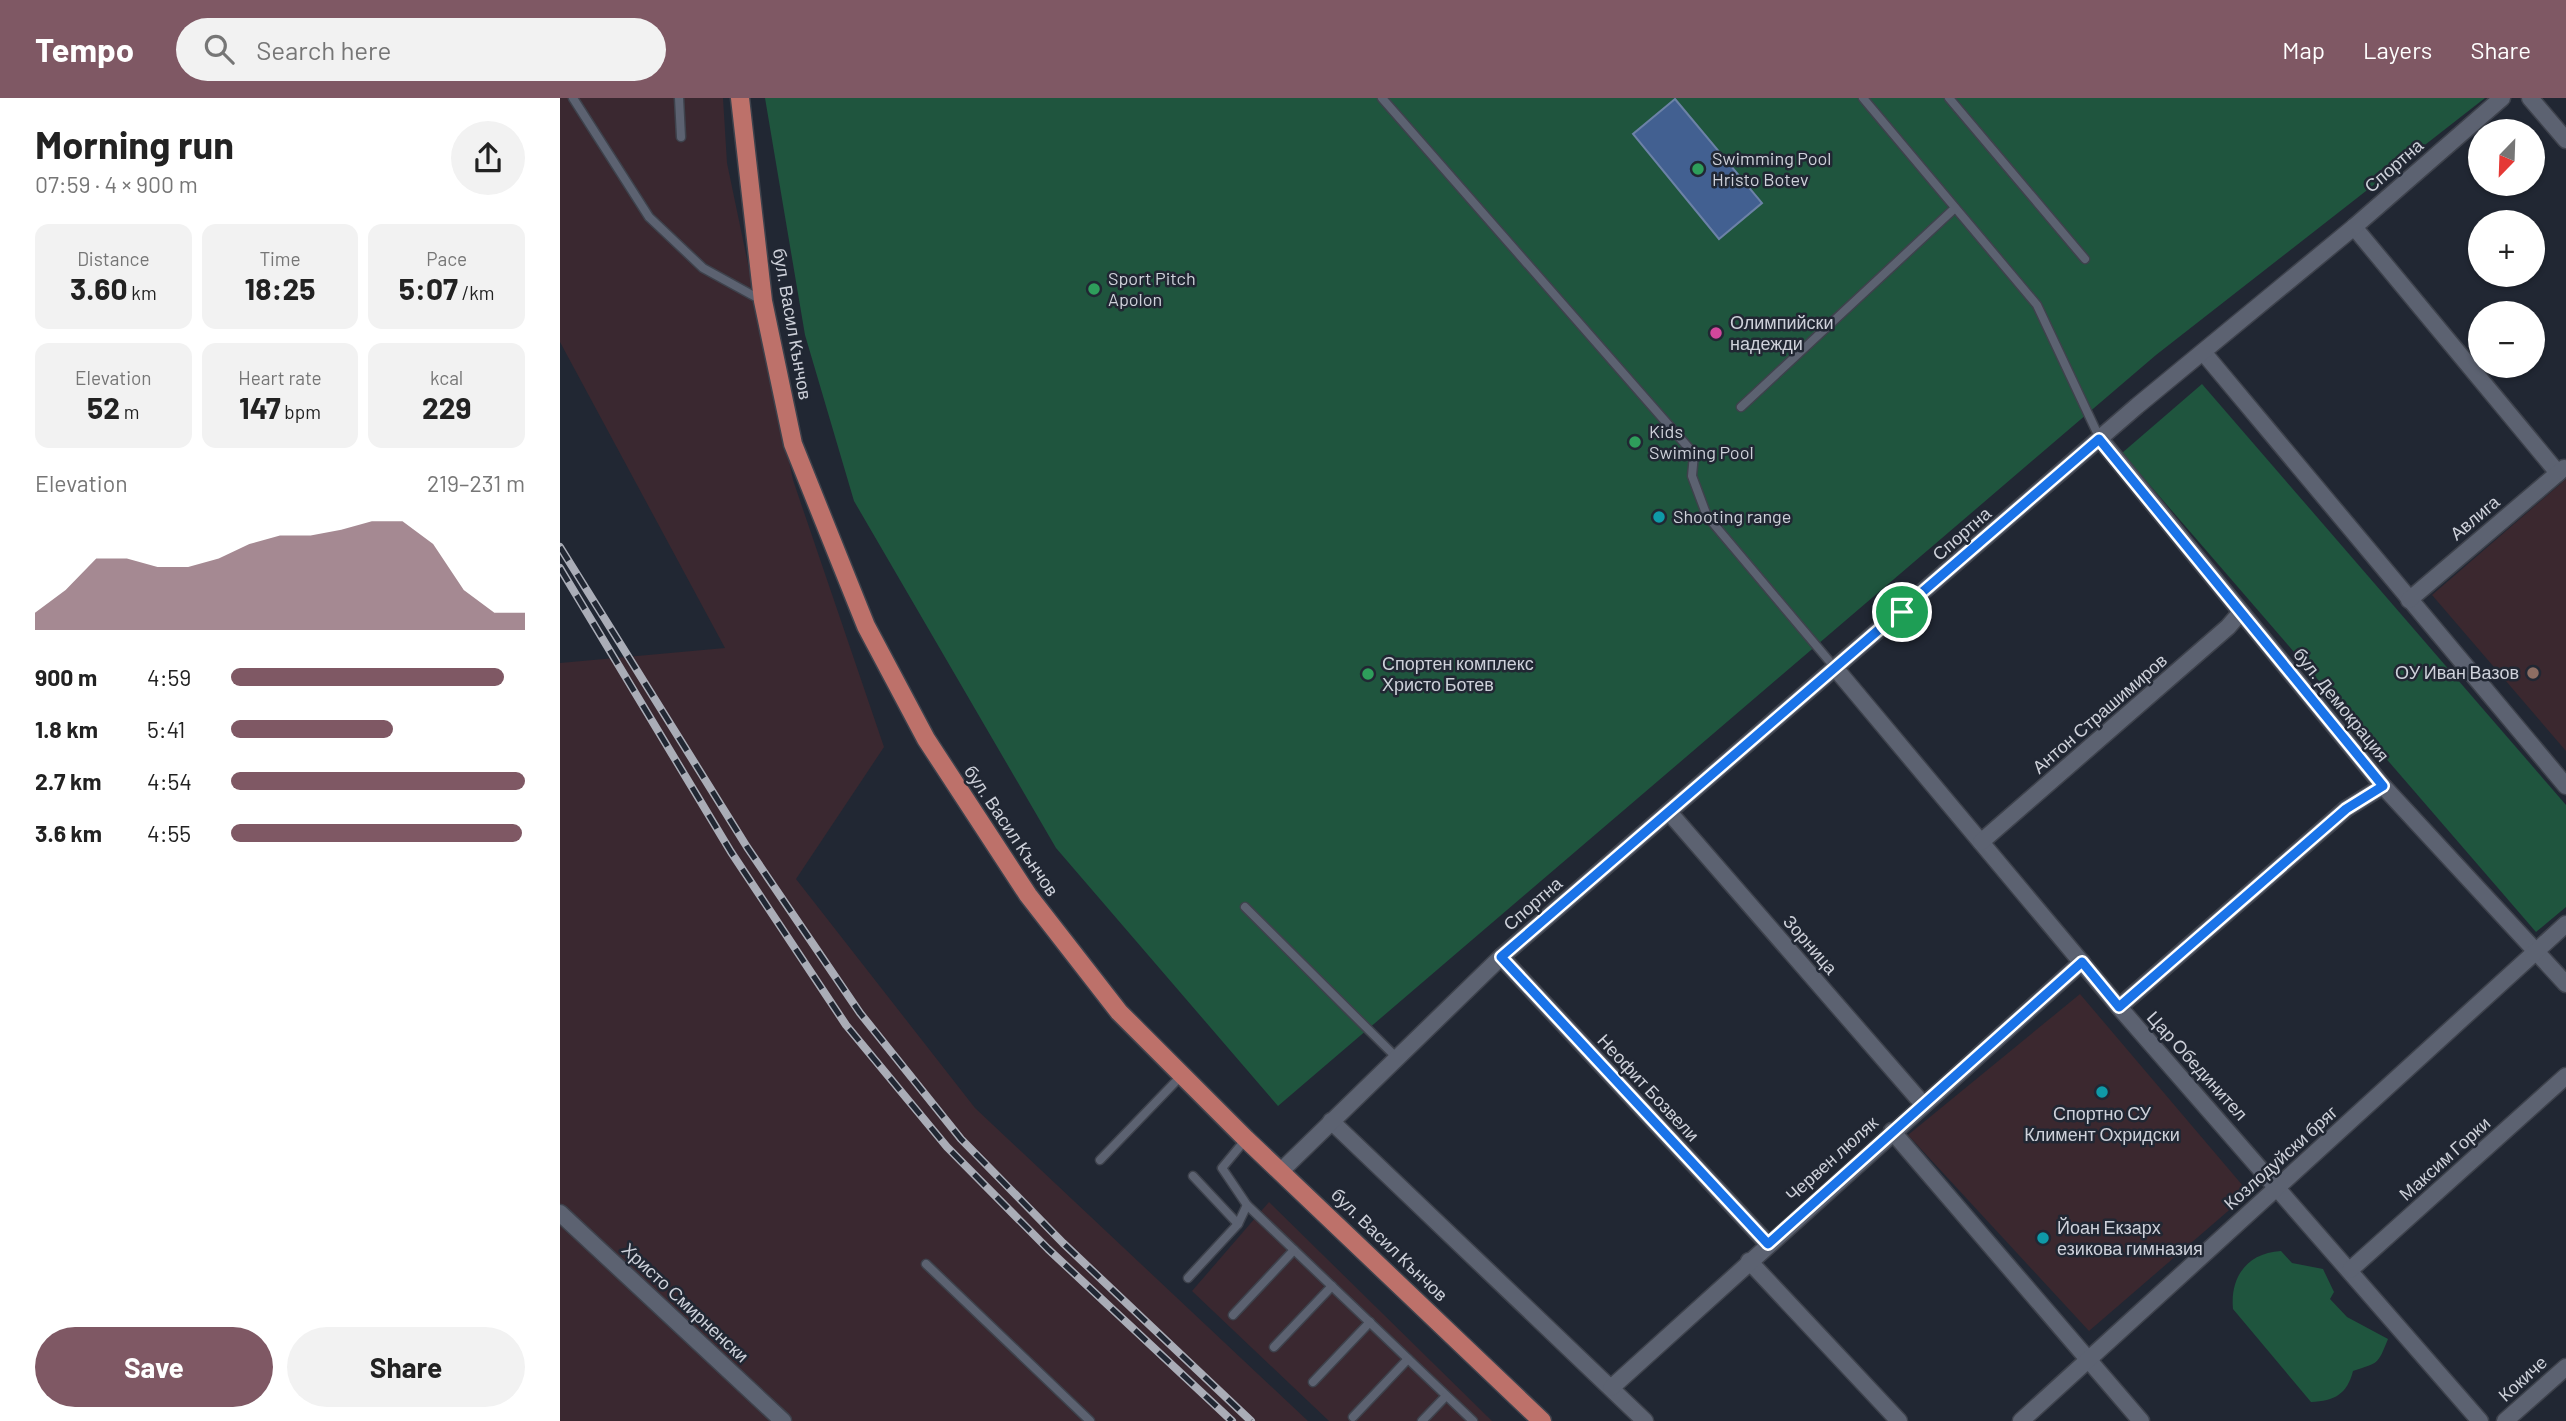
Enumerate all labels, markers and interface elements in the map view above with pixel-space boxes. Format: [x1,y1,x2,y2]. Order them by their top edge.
search box [176,18,666,81]
text: Tempo [35,29,134,69]
icon: search [200,30,238,68]
text: Search here [256,34,391,65]
text: Map [2282,35,2325,64]
text: Layers [2363,35,2432,64]
text: Share [2470,35,2531,64]
north arrow [2468,119,2544,196]
map controls [2468,119,2545,378]
text: Morning run [35,121,234,167]
button: share [451,121,525,195]
street label: Спортна [2359,133,2428,197]
place label: Swimming Pool Hristo Botev [1712,147,1831,190]
marker: Swimming Pool Hristo Botev [1690,161,1706,177]
text: 07:59 · 4 × 900 m [35,170,198,198]
button: + [2468,210,2545,287]
street label: бул. Васил Кънчов [769,246,817,401]
text: Distance [77,247,150,270]
text: Time [259,247,301,270]
text: Pace [426,247,467,270]
place label: Sport Pitch Apolon [1108,267,1196,310]
text: 3.60 [70,270,128,306]
text: 18:25 [245,270,315,306]
text: 5:07 [399,270,458,306]
text: km [128,281,157,304]
text: /km [458,281,495,304]
marker: Sport Pitch Apolon [1086,281,1102,297]
button: − [2468,301,2545,378]
place label: Олимпийски надежди [1730,311,1834,354]
marker: Олимпийски надежди [1708,325,1724,341]
text: Elevation [75,366,152,389]
text: Heart rate [238,366,322,389]
text: kcal [430,366,463,389]
text: 52 [87,389,120,425]
text: 147 [239,389,281,425]
text: 229 [422,389,471,425]
text: m [120,400,140,423]
text: bpm [281,400,321,423]
place label: Kids Swiming Pool [1649,420,1754,463]
marker: Kids Swiming Pool [1627,434,1643,450]
text: Elevation [35,469,128,497]
text: 219–231 m [427,469,525,497]
street label: Авлига [2445,490,2504,544]
street label: Спортна [1927,501,1996,565]
place label: Shooting range [1673,505,1791,527]
marker: Shooting range [1651,509,1667,525]
pin [1872,582,1932,642]
icon: arrive [1883,593,1921,631]
street label: бул. Демокрация [2289,643,2394,766]
street label: Антон Страшимиров [2027,649,2171,778]
place label: Спортен комплекс Христо Ботев [1382,652,1534,695]
place label: ОУ Иван Вазов [2395,661,2519,683]
text: 900 m [35,663,97,691]
text: 4:59 [147,663,191,691]
marker: ОУ Иван Вазов [2525,665,2541,681]
marker: Спортен комплекс Христо Ботев [1360,666,1376,682]
text: 1.8 km [35,715,98,743]
text: 5:41 [147,715,185,743]
street label: бул. Васил Кънчов [960,761,1064,900]
text: 2.7 km [35,767,102,795]
text: 4:54 [147,767,192,795]
text: 3.6 km [35,819,102,847]
text: 4:55 [147,819,191,847]
street label: Спортна [1498,871,1567,935]
street label: Зорница [1779,910,1843,979]
street label: Цар Обединител [2143,1006,2253,1125]
street label: Неофит Бозвели [1593,1029,1704,1146]
marker: Спортно СУ Климент Охридски [2094,1084,2110,1100]
street label: Козлодуйски бряг [2219,1100,2342,1214]
place label: Спортно СУ Климент Охридски [2024,1102,2180,1145]
street label: Червен люляк [1781,1111,1882,1205]
street label: Максим Горки [2394,1112,2494,1205]
street label: бул. Васил Кънчов [1327,1183,1453,1305]
place label: Йоан Екзарх езикова гимназия [2057,1216,2203,1259]
marker: Йоан Екзарх езикова гимназия [2035,1230,2051,1246]
street label: Христо Смирненски [618,1238,754,1367]
button: Save [35,1327,273,1407]
button: Share [287,1327,525,1407]
street label: Кокиче [2493,1351,2551,1406]

